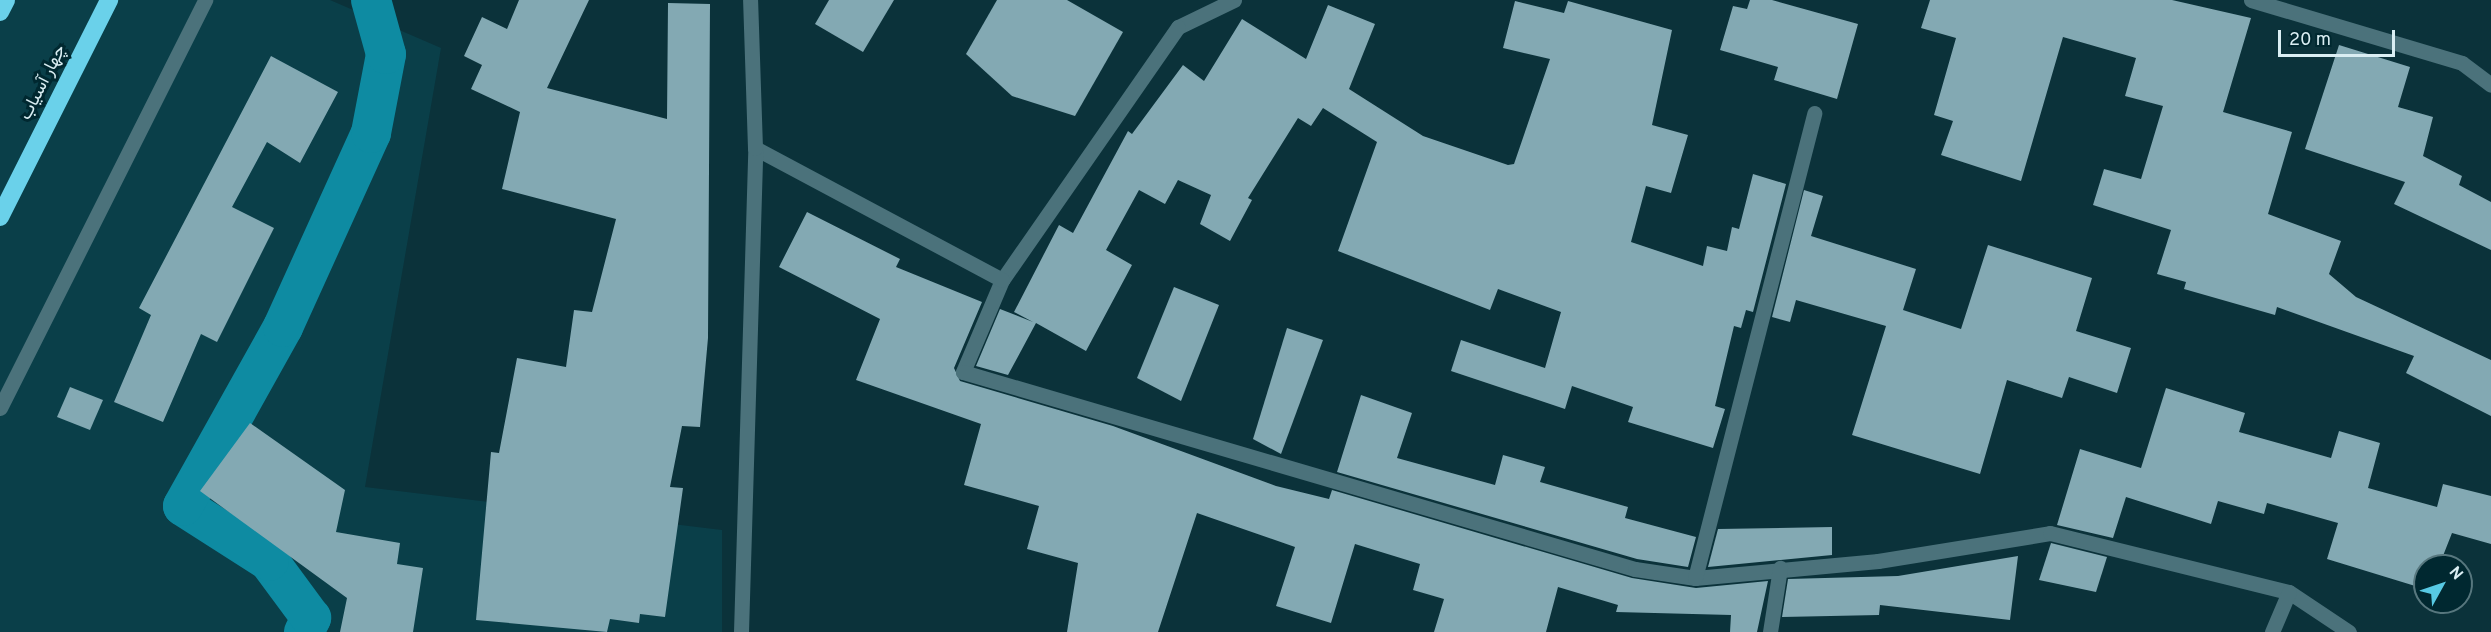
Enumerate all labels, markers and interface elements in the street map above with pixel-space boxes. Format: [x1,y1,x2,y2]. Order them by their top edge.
scale bar [2281,18,2398,56]
text: 20 m [2289,29,2331,52]
street label: چهار آسیاب [16,42,72,124]
north arrow [2413,554,2473,614]
text: N [2444,563,2467,585]

